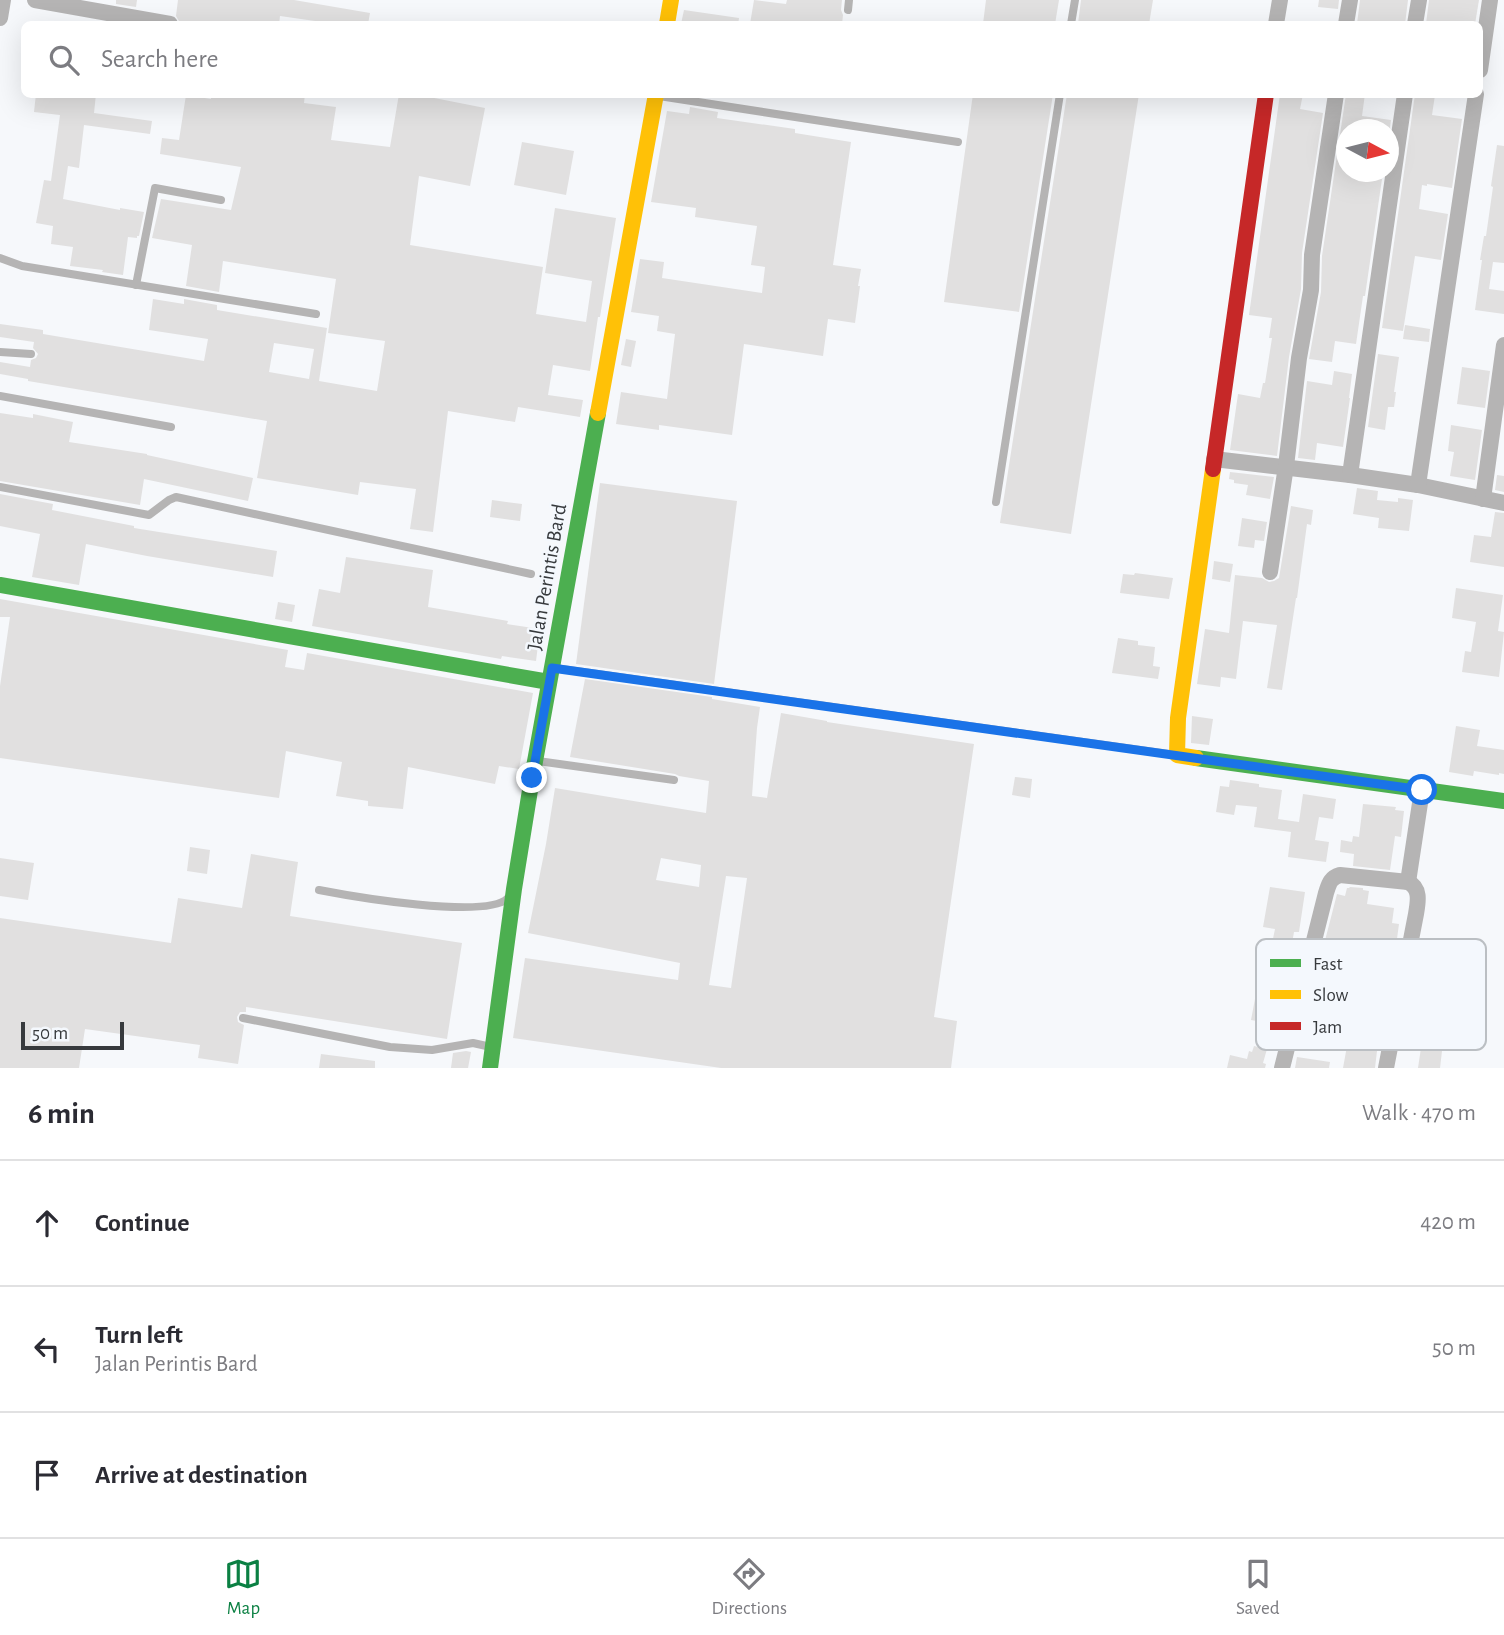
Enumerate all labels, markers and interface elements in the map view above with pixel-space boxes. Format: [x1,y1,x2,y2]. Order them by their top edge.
search box [21,21,1483,98]
icon: search [45,41,83,79]
text: Search here [101,46,219,72]
north arrow [1336,119,1399,182]
street label: Jalan Perintis Bard [524,502,570,652]
route end [516,762,547,793]
route start [1406,774,1437,805]
legend [1256,939,1486,1050]
text: Fast [1313,955,1343,974]
text: Slow [1313,986,1349,1005]
text: Jam [1313,1018,1342,1037]
scale bar [21,1019,124,1051]
text: 50 m [32,1024,68,1043]
text: 6 min [28,1099,95,1129]
text: Walk · 470 m [1362,1102,1476,1125]
icon: ahead [28,1204,66,1242]
text: Continue [95,1210,190,1236]
text: 420 m [1420,1211,1476,1234]
text: Turn left [95,1322,183,1348]
icon: left [28,1330,66,1368]
text: 50 m [1432,1337,1476,1360]
text: Jalan Perintis Bard [95,1353,258,1376]
icon: arrive [28,1456,66,1494]
text: Arrive at destination [95,1462,308,1488]
tab: Map [224,1555,262,1620]
tab: Directions [711,1555,787,1620]
tab: Saved [1236,1555,1280,1620]

